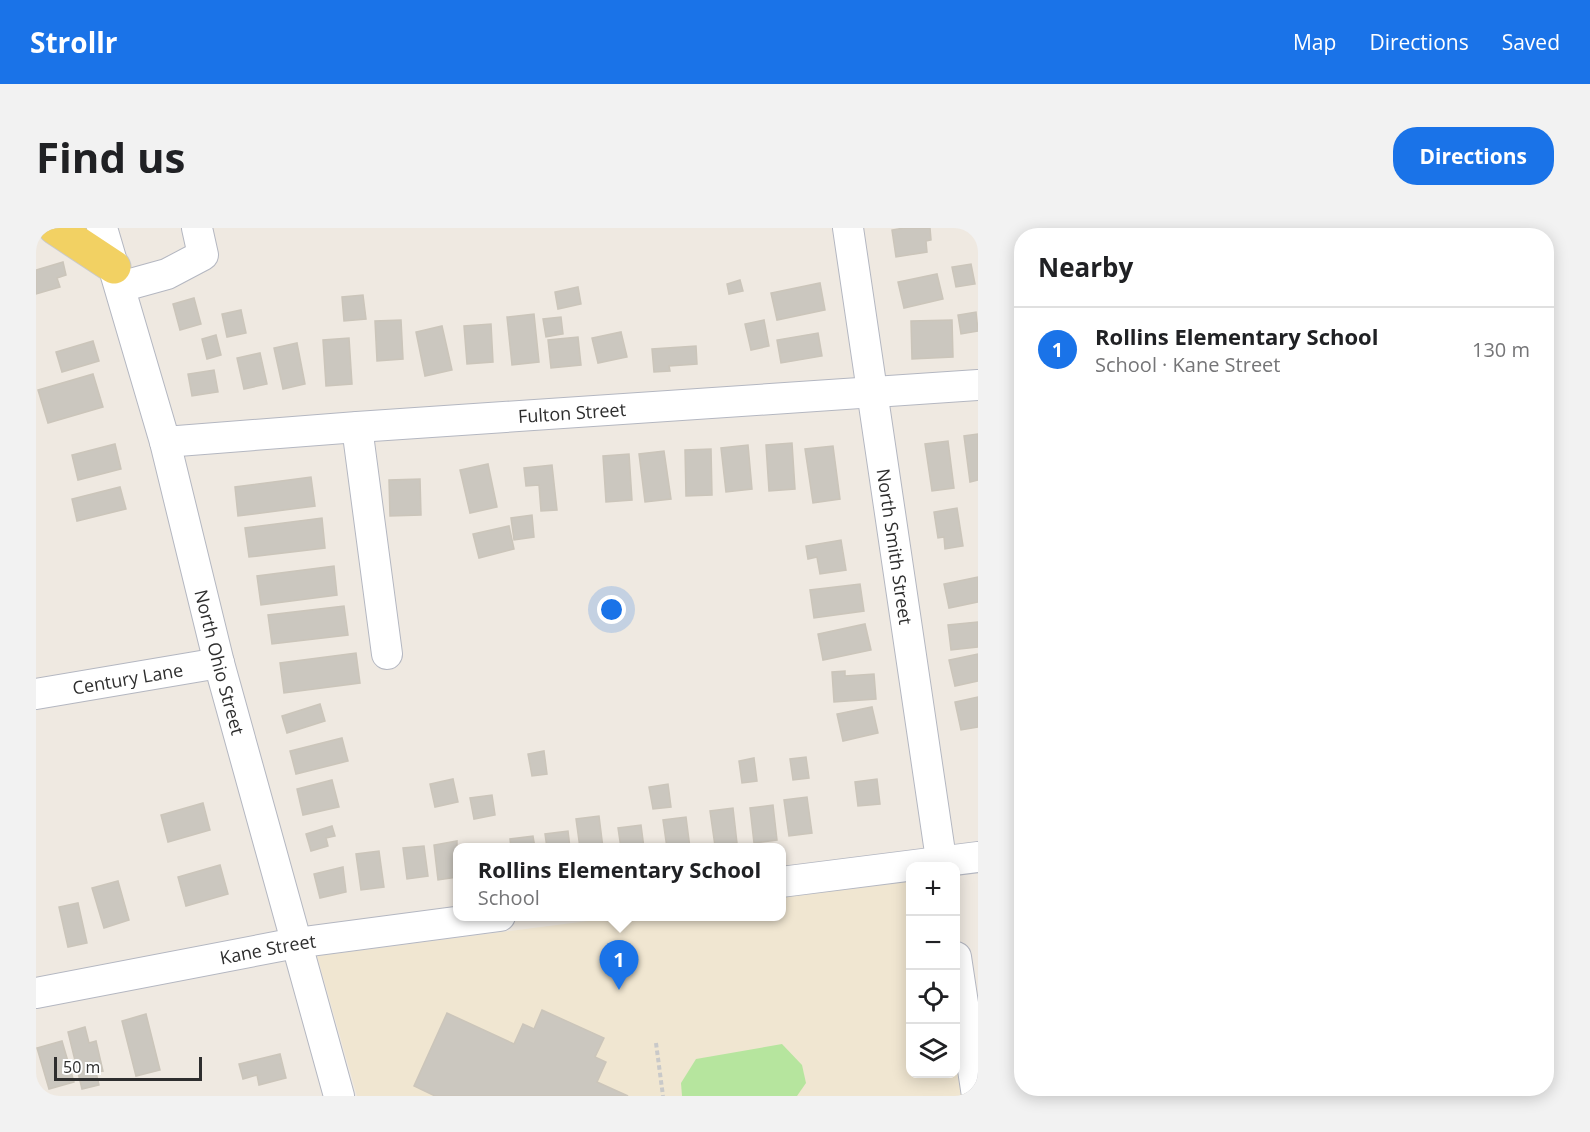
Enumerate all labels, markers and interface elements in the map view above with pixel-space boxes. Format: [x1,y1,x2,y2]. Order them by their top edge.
text: Strollr [30,23,117,61]
text: Map [1293,28,1336,56]
text: Directions [1369,28,1469,56]
text: Saved [1502,28,1560,56]
button: Directions [1393,127,1554,185]
text: Find us [36,128,185,185]
text: Nearby [1038,249,1133,285]
text: Rollins Elementary School [1095,321,1378,351]
text: 1 [1052,336,1063,363]
text: 130 m [1472,336,1530,363]
text: School · Kane Street [1095,351,1280,378]
street label: Fulton Street [517,397,627,428]
street label: North Smith Street [872,467,918,626]
street label: North Ohio Street [189,587,250,738]
your location [597,595,626,624]
street label: Century Lane [71,657,185,700]
popup [453,843,786,921]
text: Rollins Elementary School [478,854,761,884]
map controls [906,862,960,1078]
button: + [906,862,960,916]
text: School [478,884,540,911]
button: − [906,916,960,970]
street label: Kane Street [218,929,317,969]
pin: 1 [600,940,638,990]
button: locate [906,970,960,1024]
button: layers [906,1024,960,1078]
scale bar [54,1054,202,1082]
text: 50 m [63,1056,100,1078]

